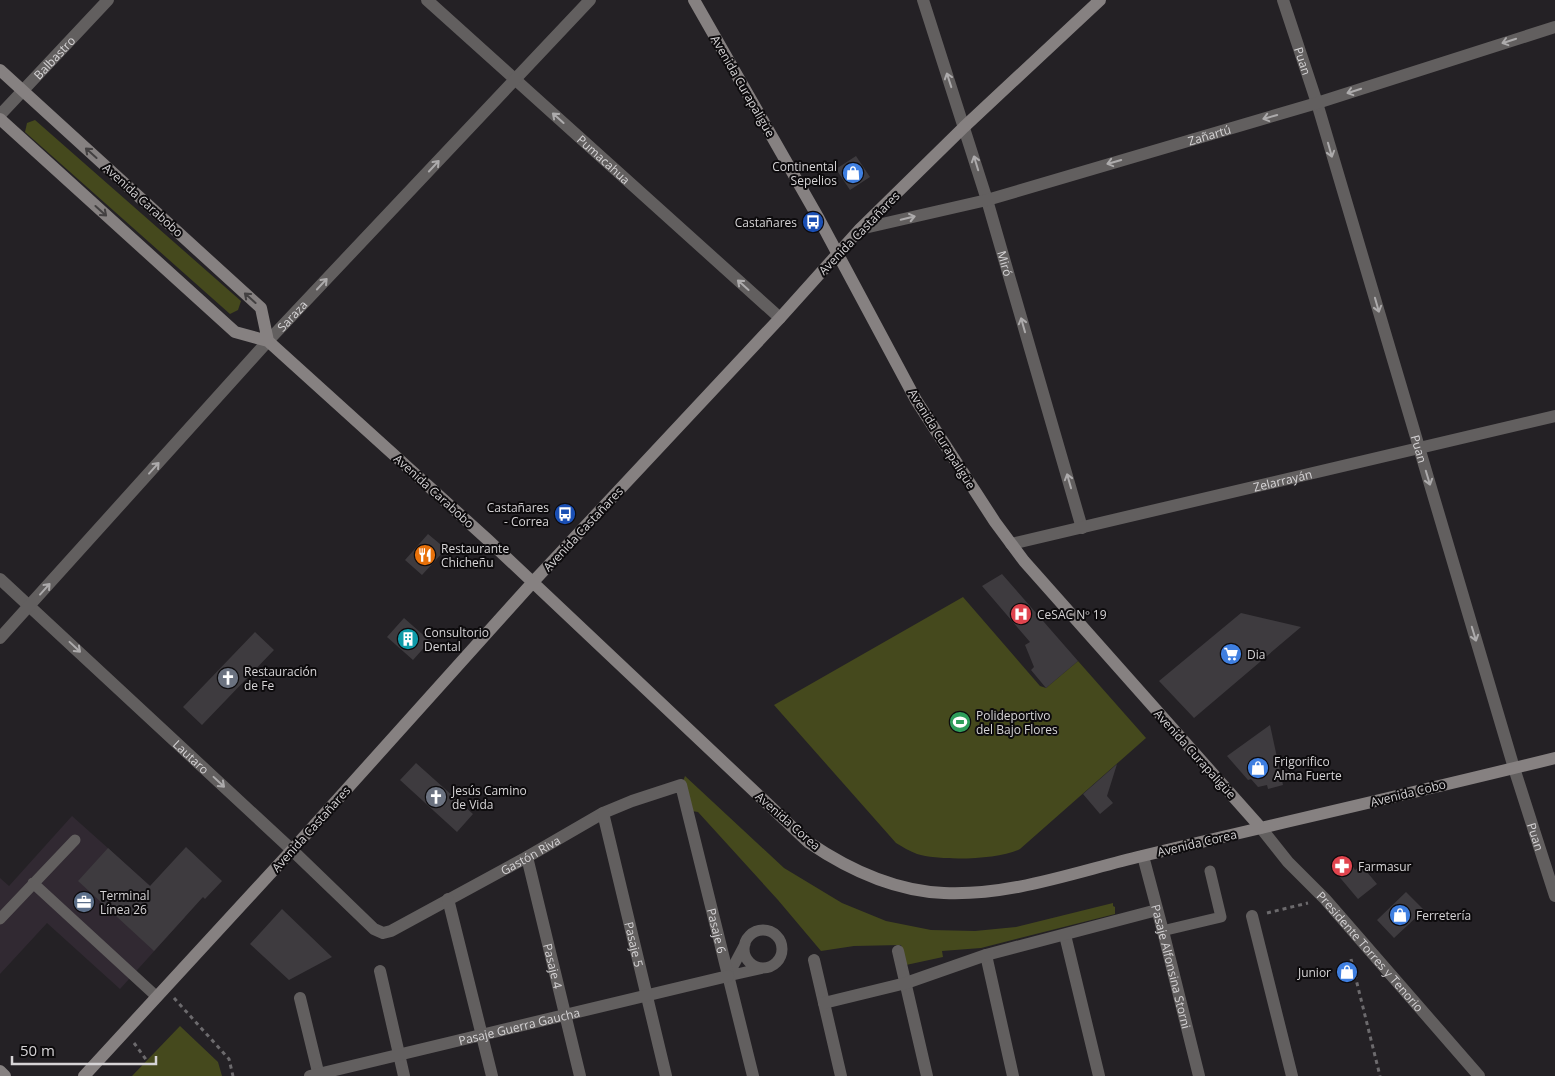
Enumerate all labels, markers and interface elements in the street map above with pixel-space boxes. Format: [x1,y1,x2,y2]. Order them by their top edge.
street label: Balbastro [30,32,79,83]
street label: Avenida Curapaligüe [707,32,779,140]
one-way arrow [1501,37,1517,47]
street label: Puan [1291,45,1316,77]
one-way arrow [944,73,954,89]
one-way arrow [1346,87,1362,96]
one-way arrow [551,112,564,124]
one-way arrow [1262,112,1278,122]
street label: Zañartú [1186,120,1233,149]
street label: Pumacahua [574,131,634,188]
one-way arrow [1326,141,1336,157]
one-way arrow [85,147,98,159]
one-way arrow [970,156,980,172]
place label: Continental Sepelios [772,158,837,189]
one-way arrow [1106,158,1122,168]
street label: Avenida Carabobo [99,159,187,241]
one-way arrow [428,160,440,172]
shop icon: Continental Sepelios [841,161,865,185]
street label: Avenida Castañares [815,187,904,279]
one-way arrow [94,205,107,217]
bus stop icon: Castañares [801,210,825,234]
one-way arrow [899,213,915,222]
place label: Castañares [735,214,797,231]
street label: Miró [994,249,1017,278]
one-way arrow [316,278,328,290]
one-way arrow [737,279,750,291]
one-way arrow [244,292,257,304]
street label: Saraza [273,296,311,335]
one-way arrow [1372,297,1382,313]
one-way arrow [1018,317,1028,333]
street label: Avenida Curapaligüe [904,386,980,492]
street label: Puan [1407,433,1432,465]
street label: Avenida Carabobo [390,450,478,532]
one-way arrow [148,462,159,475]
street label: Zelarrayán [1252,465,1314,495]
one-way arrow [1423,470,1433,486]
one-way arrow [1063,473,1073,489]
street label: Avenida Castañares [539,483,627,575]
place label: Castañares - Correa [487,499,549,530]
bus stop icon: Castañares - Correa [553,502,577,526]
place label: Restaurante Chicheñu [441,540,509,571]
restaurant icon: Restaurante Chicheñu [413,543,437,567]
one-way arrow [39,583,51,596]
hospital icon: CeSAC Nº 19 [1009,602,1033,626]
place label: CeSAC Nº 19 [1037,606,1107,623]
place label: Consultorio Dental [424,624,489,655]
one-way arrow [1470,625,1480,641]
building icon: Consultorio Dental [396,627,420,651]
one-way arrow [68,642,81,653]
supermarket icon: Dia [1219,642,1243,666]
place label: Dia [1247,646,1265,663]
place label: Restauración de Fe [244,663,317,694]
church icon: Restauración de Fe [216,666,240,690]
street label: Avenida Curapaligüe [1150,706,1240,803]
place label: Polideportivo del Bajo Flores [976,707,1058,738]
sports icon: Polideportivo del Bajo Flores [948,710,972,734]
street label: Lautaro [170,736,213,778]
place label: Frigorifico Alma Fuerte [1274,753,1342,784]
shop icon: Frigorifico Alma Fuerte [1246,756,1270,780]
street label: Avenida Cobo [1368,775,1448,811]
one-way arrow [213,776,226,788]
street label: Avenida Castañares [268,782,354,876]
place label: Jesús Camino de Vida [451,782,527,813]
church icon: Jesús Camino de Vida [424,785,448,809]
street label: Avenida Corea [752,788,824,854]
street label: Puan [1523,820,1548,853]
street label: Avenida Corea [1156,826,1238,860]
street label: Gastón Riva [497,831,563,878]
pharmacy icon: Farmasur [1330,854,1354,878]
place label: Farmasur [1358,858,1412,875]
place label: Terminal Línea 26 [100,887,149,918]
street label: Presidente Torres y Tenorio [1313,887,1428,1015]
office icon: Terminal Línea 26 [72,890,96,914]
street label: Pasaje Alfonsina Storni [1148,902,1195,1030]
shop icon: Ferretería [1388,903,1412,927]
street label: Pasaje 6 [703,906,731,955]
place label: Ferretería [1416,907,1471,924]
street label: Pasaje 5 [621,920,648,969]
street label: Pasaje 4 [540,941,567,990]
shop icon: Junior [1335,960,1359,984]
place label: Junior [1297,964,1331,981]
street label: Pasaje Guerra Gaucha [457,1003,581,1049]
scale bar [12,1034,156,1066]
text: 50 m [20,1040,55,1060]

